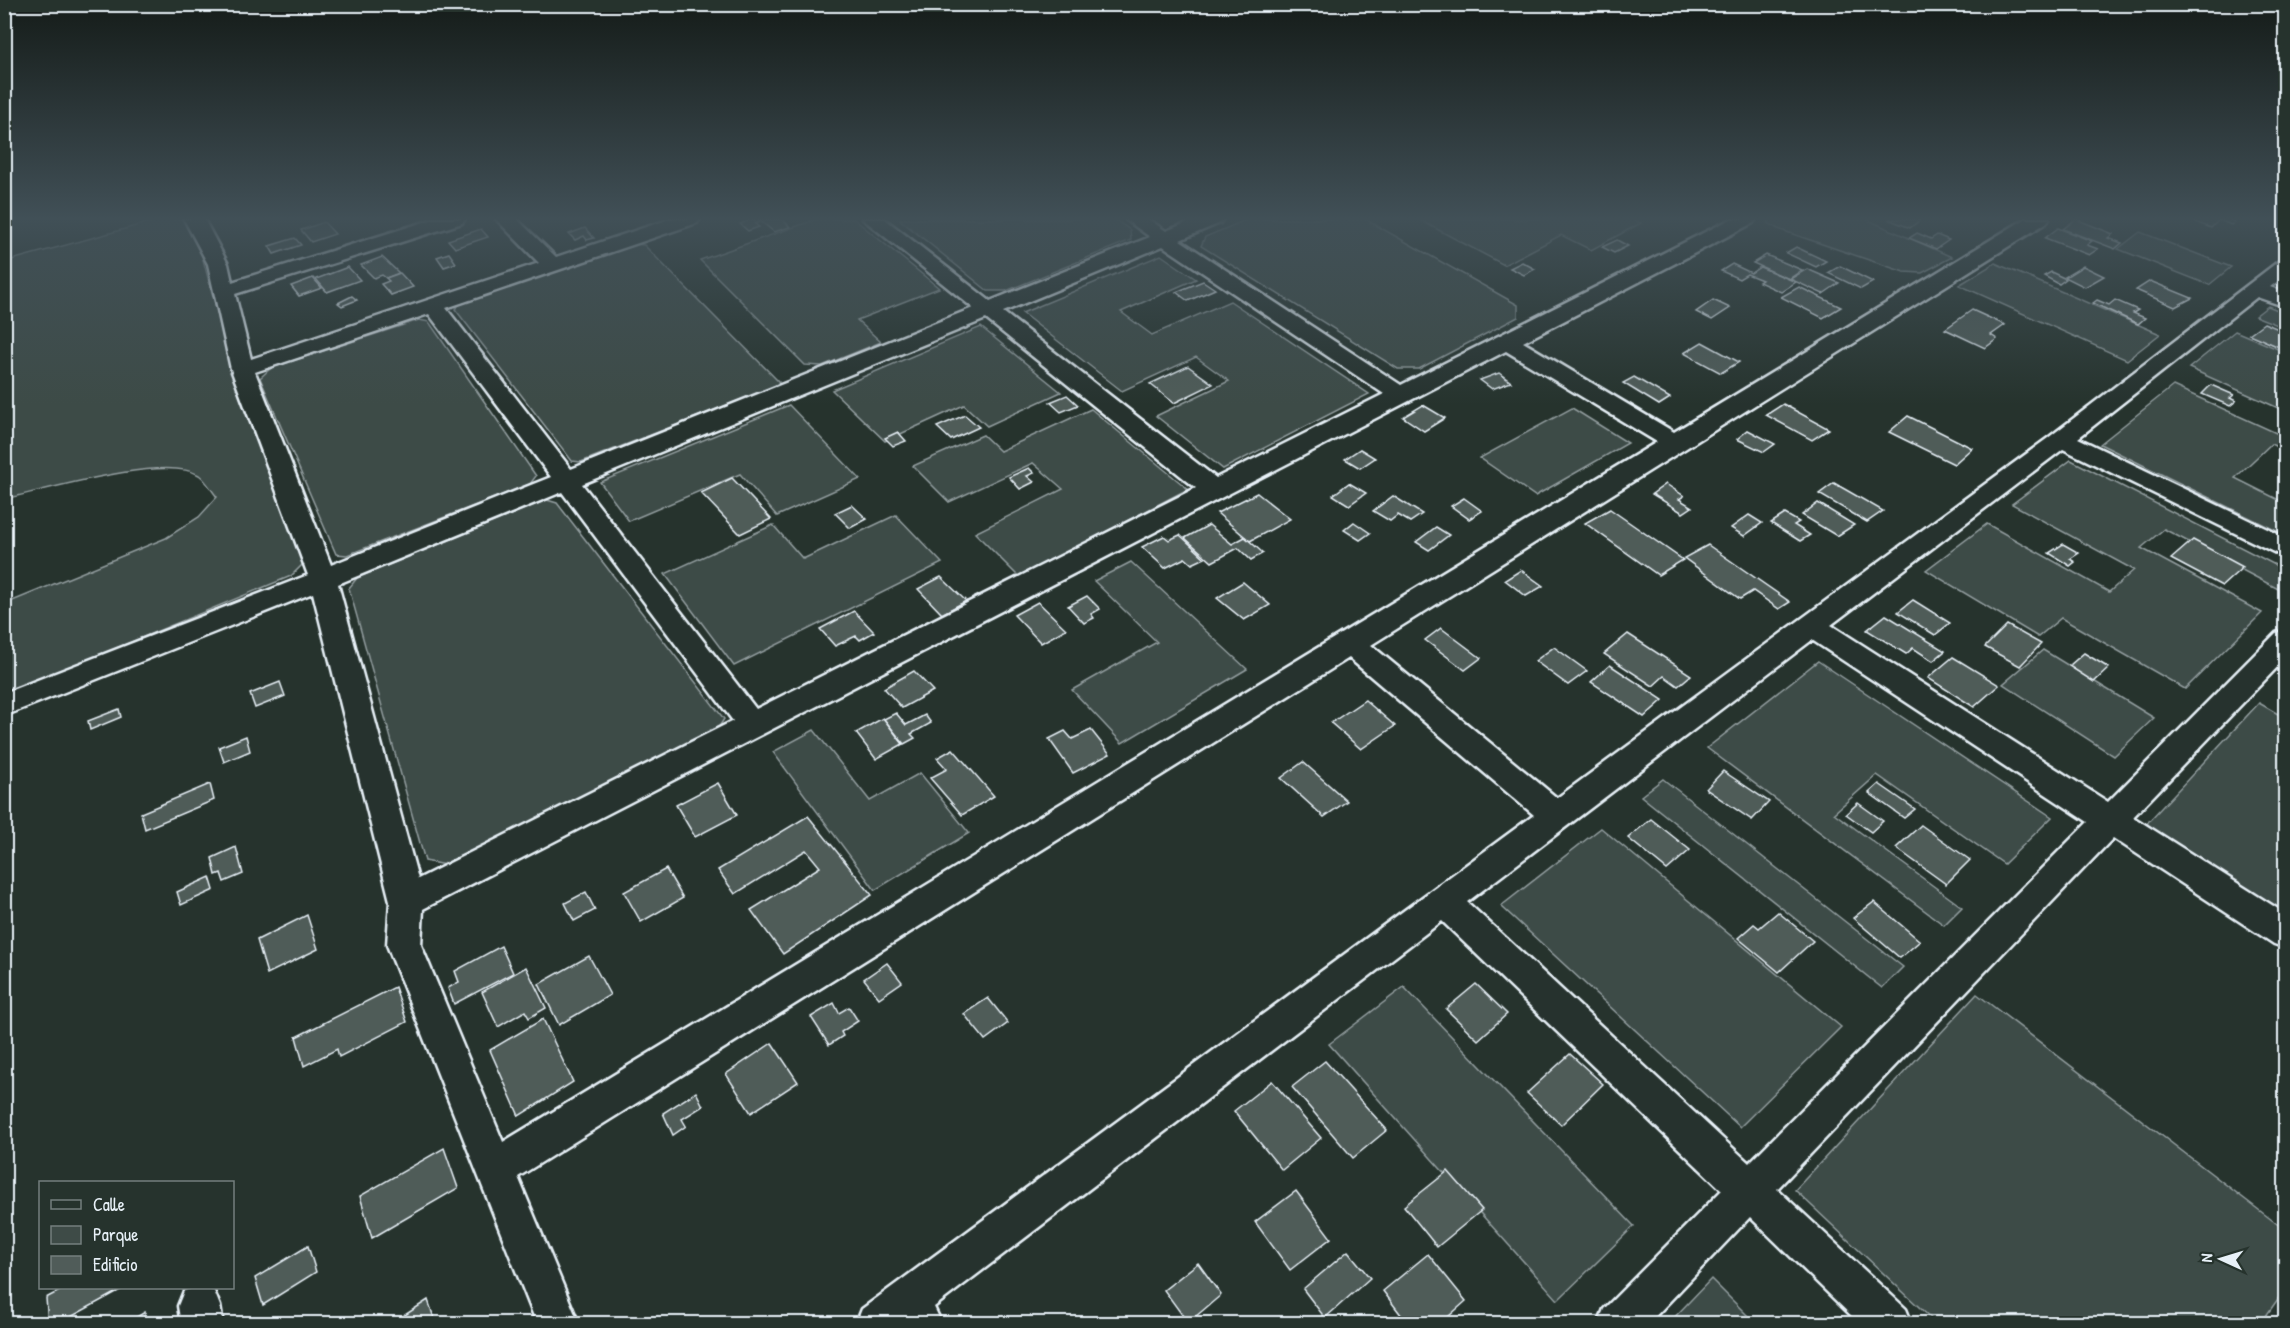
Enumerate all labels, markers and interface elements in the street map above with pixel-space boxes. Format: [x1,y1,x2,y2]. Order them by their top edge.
legend [39,1181,234,1289]
text: Calle [93,1192,125,1217]
text: Parque [93,1222,138,1247]
north arrow [2191,1229,2251,1289]
text: Edificio [93,1252,137,1277]
text: N [2195,1252,2217,1263]

